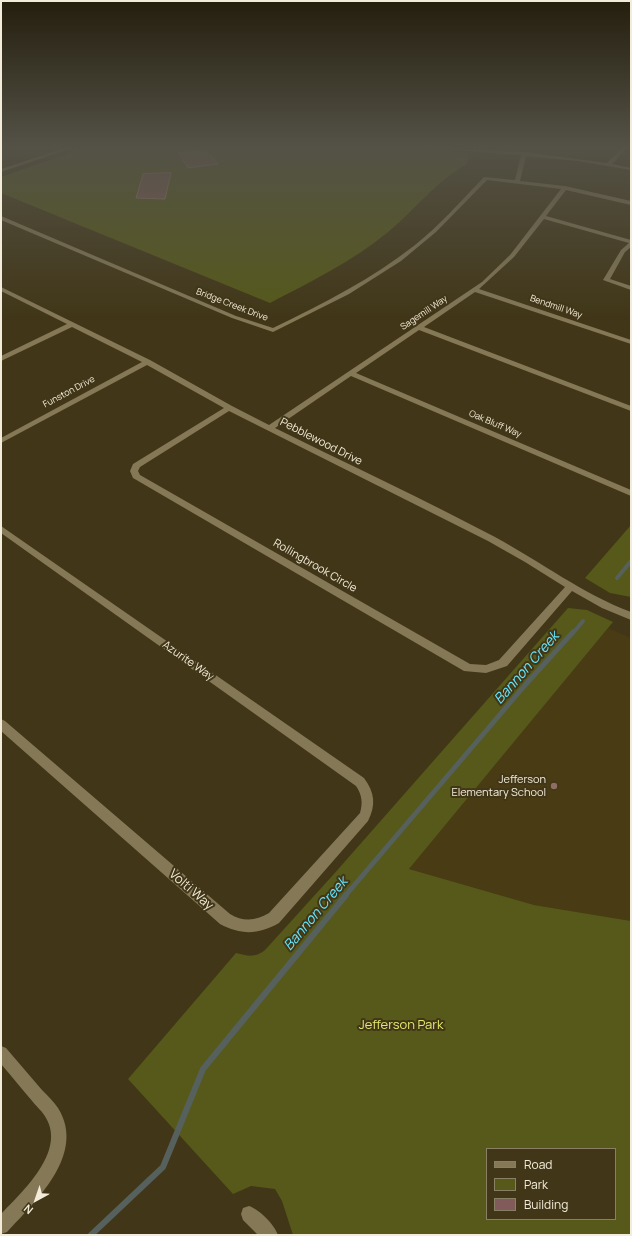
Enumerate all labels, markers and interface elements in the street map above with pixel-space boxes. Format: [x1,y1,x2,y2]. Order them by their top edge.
street label: Bridge Creek Drive [195,286,269,324]
street label: Sagemill Way [399,293,449,333]
street label: Bendmill Way [528,293,584,321]
street label: Funston Drive [41,374,97,410]
street label: Oak Bluff Way [467,408,523,440]
street label: Pebblewood Drive [278,416,364,468]
street label: Rollingbrook Circle [271,537,359,595]
water label: Bannon Creek [491,628,563,708]
street label: Azurite Way [160,638,216,684]
place label: Jefferson Elementary School [451,773,546,799]
marker: Jefferson Elementary School [549,781,559,791]
street label: Volti Way [166,866,216,914]
water label: Bannon Creek [280,874,352,954]
park label: Jefferson Park [359,1017,443,1033]
legend [486,1148,616,1220]
text: Road [524,1156,552,1173]
text: Park [524,1176,548,1193]
north arrow [16,1180,56,1220]
text: Building [524,1196,568,1213]
text: N [20,1201,36,1218]

